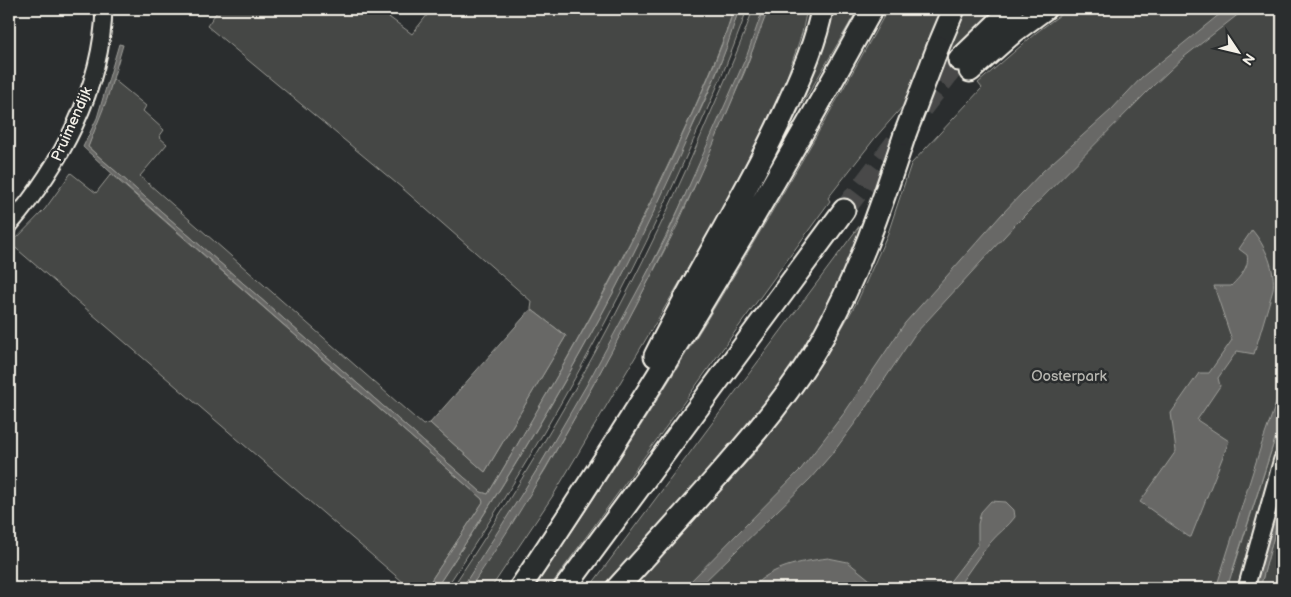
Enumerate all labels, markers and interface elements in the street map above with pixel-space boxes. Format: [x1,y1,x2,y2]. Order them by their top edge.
north arrow [1214,28,1264,78]
text: N [1238,50,1258,68]
street label: Pruimendijk [47,83,97,164]
park label: Oosterpark [1031,367,1107,386]

